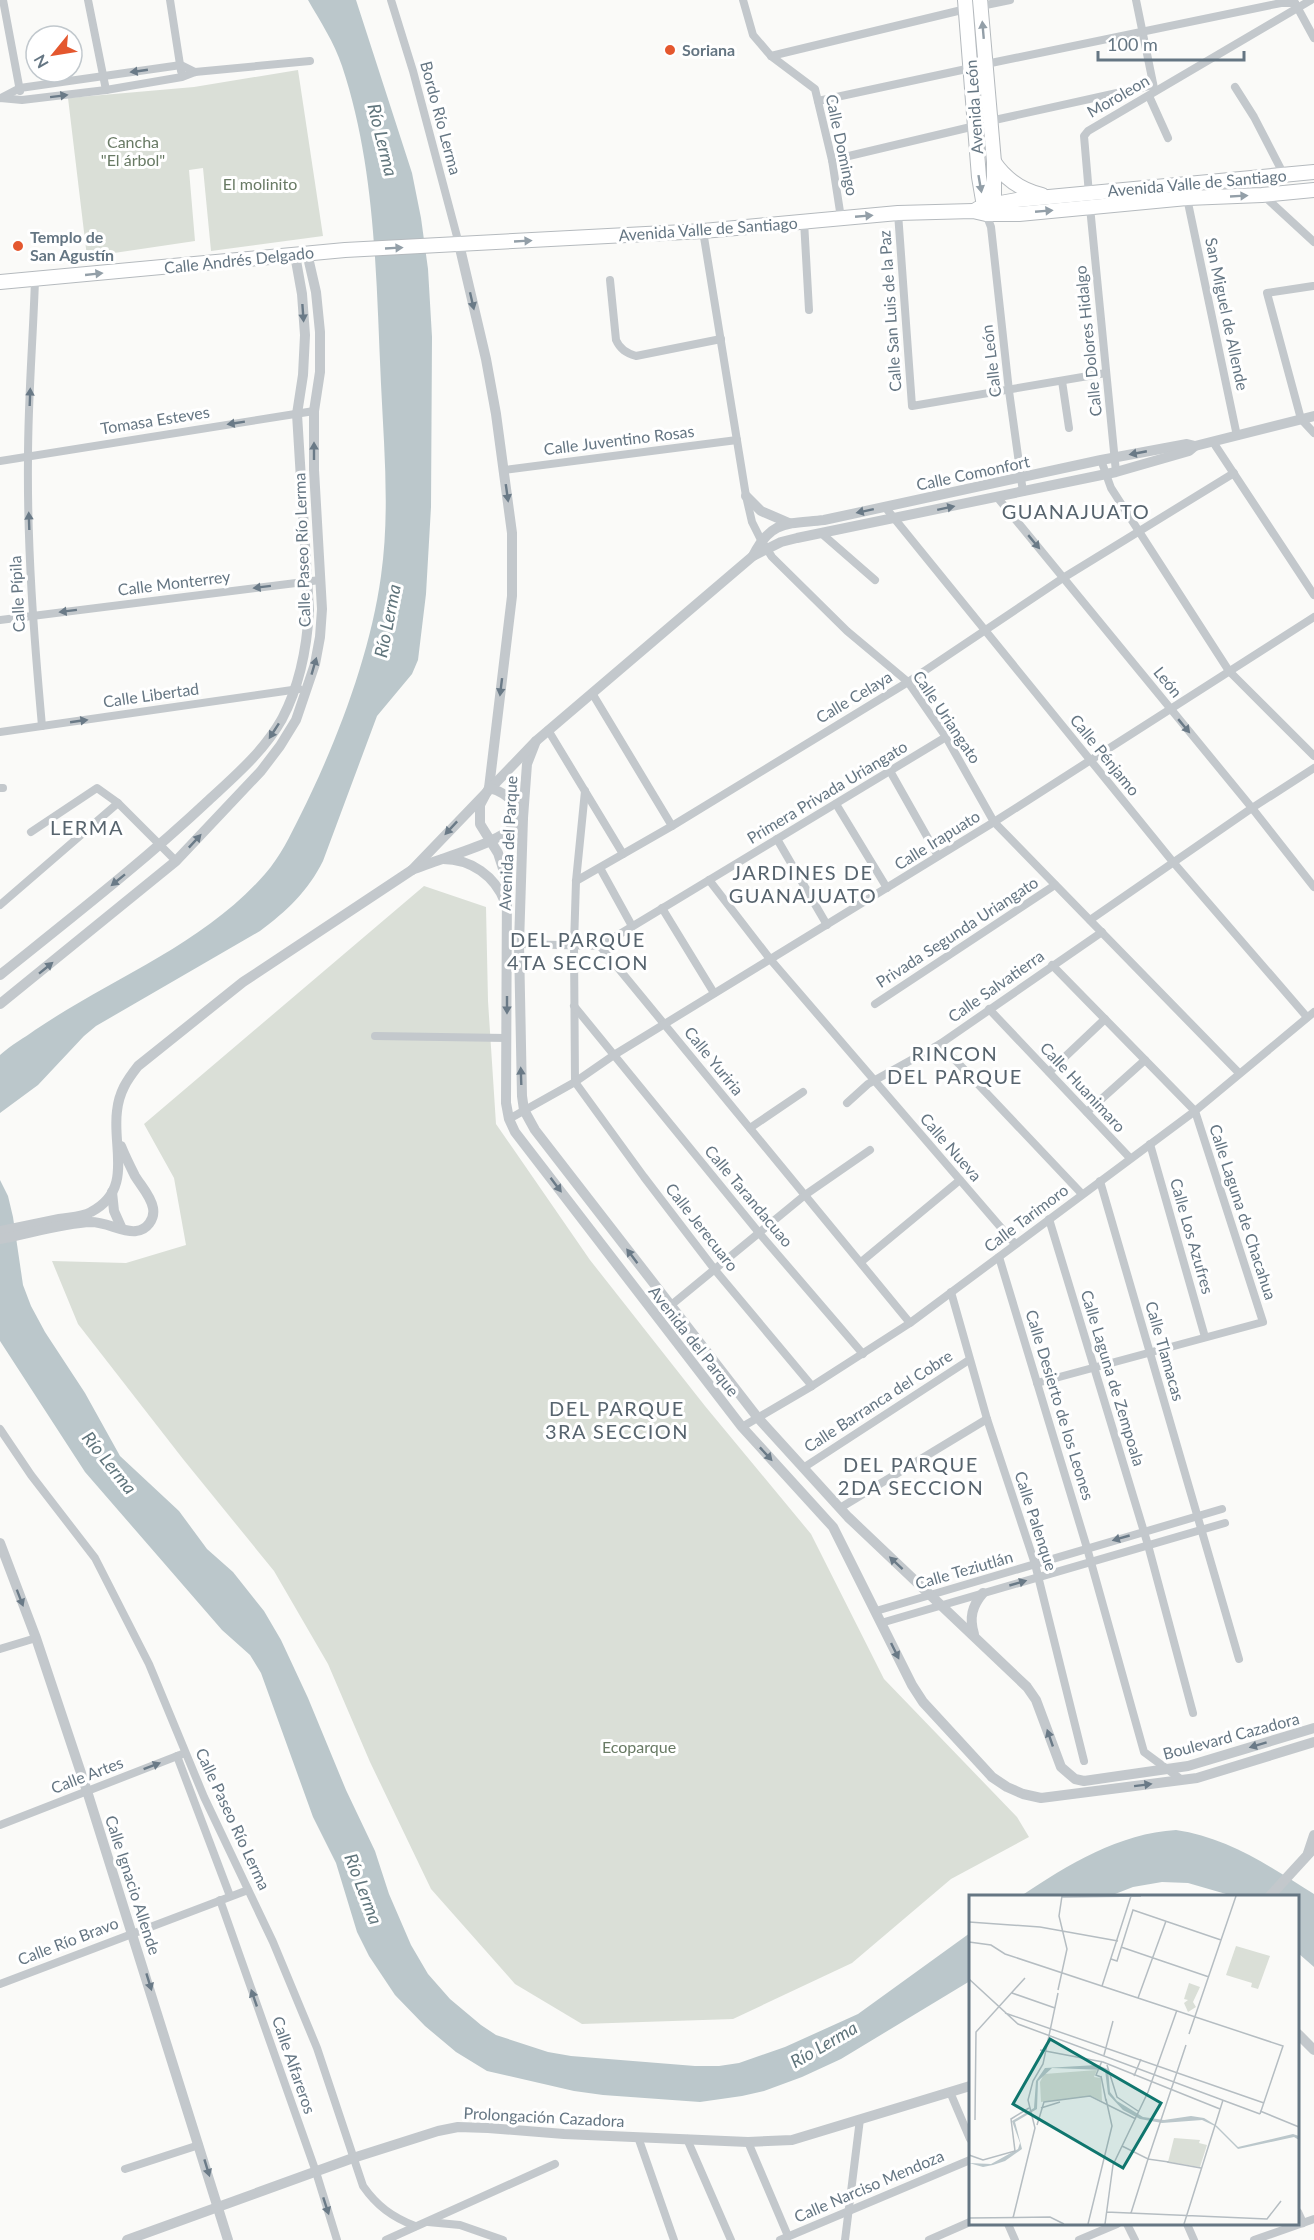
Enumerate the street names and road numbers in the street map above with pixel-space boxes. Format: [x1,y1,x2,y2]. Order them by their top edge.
street label: Bordo Río Lerma [417,59,466,177]
street label: Avenida León [961,59,986,155]
street label: Moroleon [1083,70,1152,121]
street label: Calle Domingo [822,93,862,197]
street label: Avenida Valle de Santiago [1107,165,1287,200]
street label: Avenida Valle de Santiago [618,213,798,244]
street label: Calle San Luis de la Paz [874,230,905,392]
street label: San Miguel de Allende [1202,236,1253,392]
street label: Calle Andrés Delgado [163,242,315,277]
street label: Calle Dolores Hidalgo [1070,265,1105,417]
street label: Calle León [977,324,1004,398]
street label: Tomasa Esteves [99,402,211,437]
street label: Calle Juventino Rosas [543,421,695,458]
street label: Calle Comonfort [915,451,1032,494]
street label: Calle Paseo Río Lerma [289,472,314,628]
street label: Calle Pípila [5,555,28,633]
street label: Calle Monterrey [117,566,232,599]
street label: León [1150,662,1186,701]
street label: Calle Celaya [812,666,895,727]
street label: Calle Uriangato [909,667,985,767]
street label: Calle Libertad [102,678,200,711]
street label: Calle Pénjamo [1067,710,1144,799]
street label: Primera Privada Uriangato [743,736,910,847]
street label: Avenida del Parque [494,775,521,911]
street label: Calle Irapuato [890,806,983,873]
street label: Privada Segunda Uriangato [872,872,1041,991]
street label: Calle Salvatierra [944,945,1047,1026]
street label: Calle Yuriria [681,1022,748,1099]
street label: Calle Huanimaro [1037,1038,1130,1136]
street label: Calle Nueva [917,1109,986,1185]
street label: Calle Laguna de Chacahua [1206,1122,1281,1302]
street label: Calle Tarandacuao [701,1141,797,1250]
street label: Calle Los Azufres [1167,1176,1218,1296]
street label: Calle Jerecuaro [662,1179,743,1274]
street label: Calle Tarimoro [980,1180,1071,1255]
street label: Avenida del Parque [645,1282,743,1400]
street label: Calle Laguna de Zempoala [1078,1287,1149,1468]
street label: Calle Tlamacas [1142,1299,1189,1403]
street label: Calle Desierto de los Leones [1022,1307,1099,1502]
street label: Calle Barranca del Cobre [800,1346,955,1456]
street label: Calle Palenque [1011,1469,1062,1573]
street label: Calle Teziutlán [913,1547,1015,1593]
street label: Boulevard Cazadora [1161,1708,1301,1763]
street label: Calle Paseo Río Lerma [192,1745,275,1893]
street label: Calle Artes [48,1752,126,1797]
street label: Calle Ignacio Allende [102,1813,165,1957]
street label: Calle Río Bravo [15,1913,121,1968]
street label: Calle Alfareros [269,2014,320,2116]
street label: Prolongación Cazadora [463,2103,625,2130]
street label: Calle Narciso Mendoza [791,2145,947,2226]

